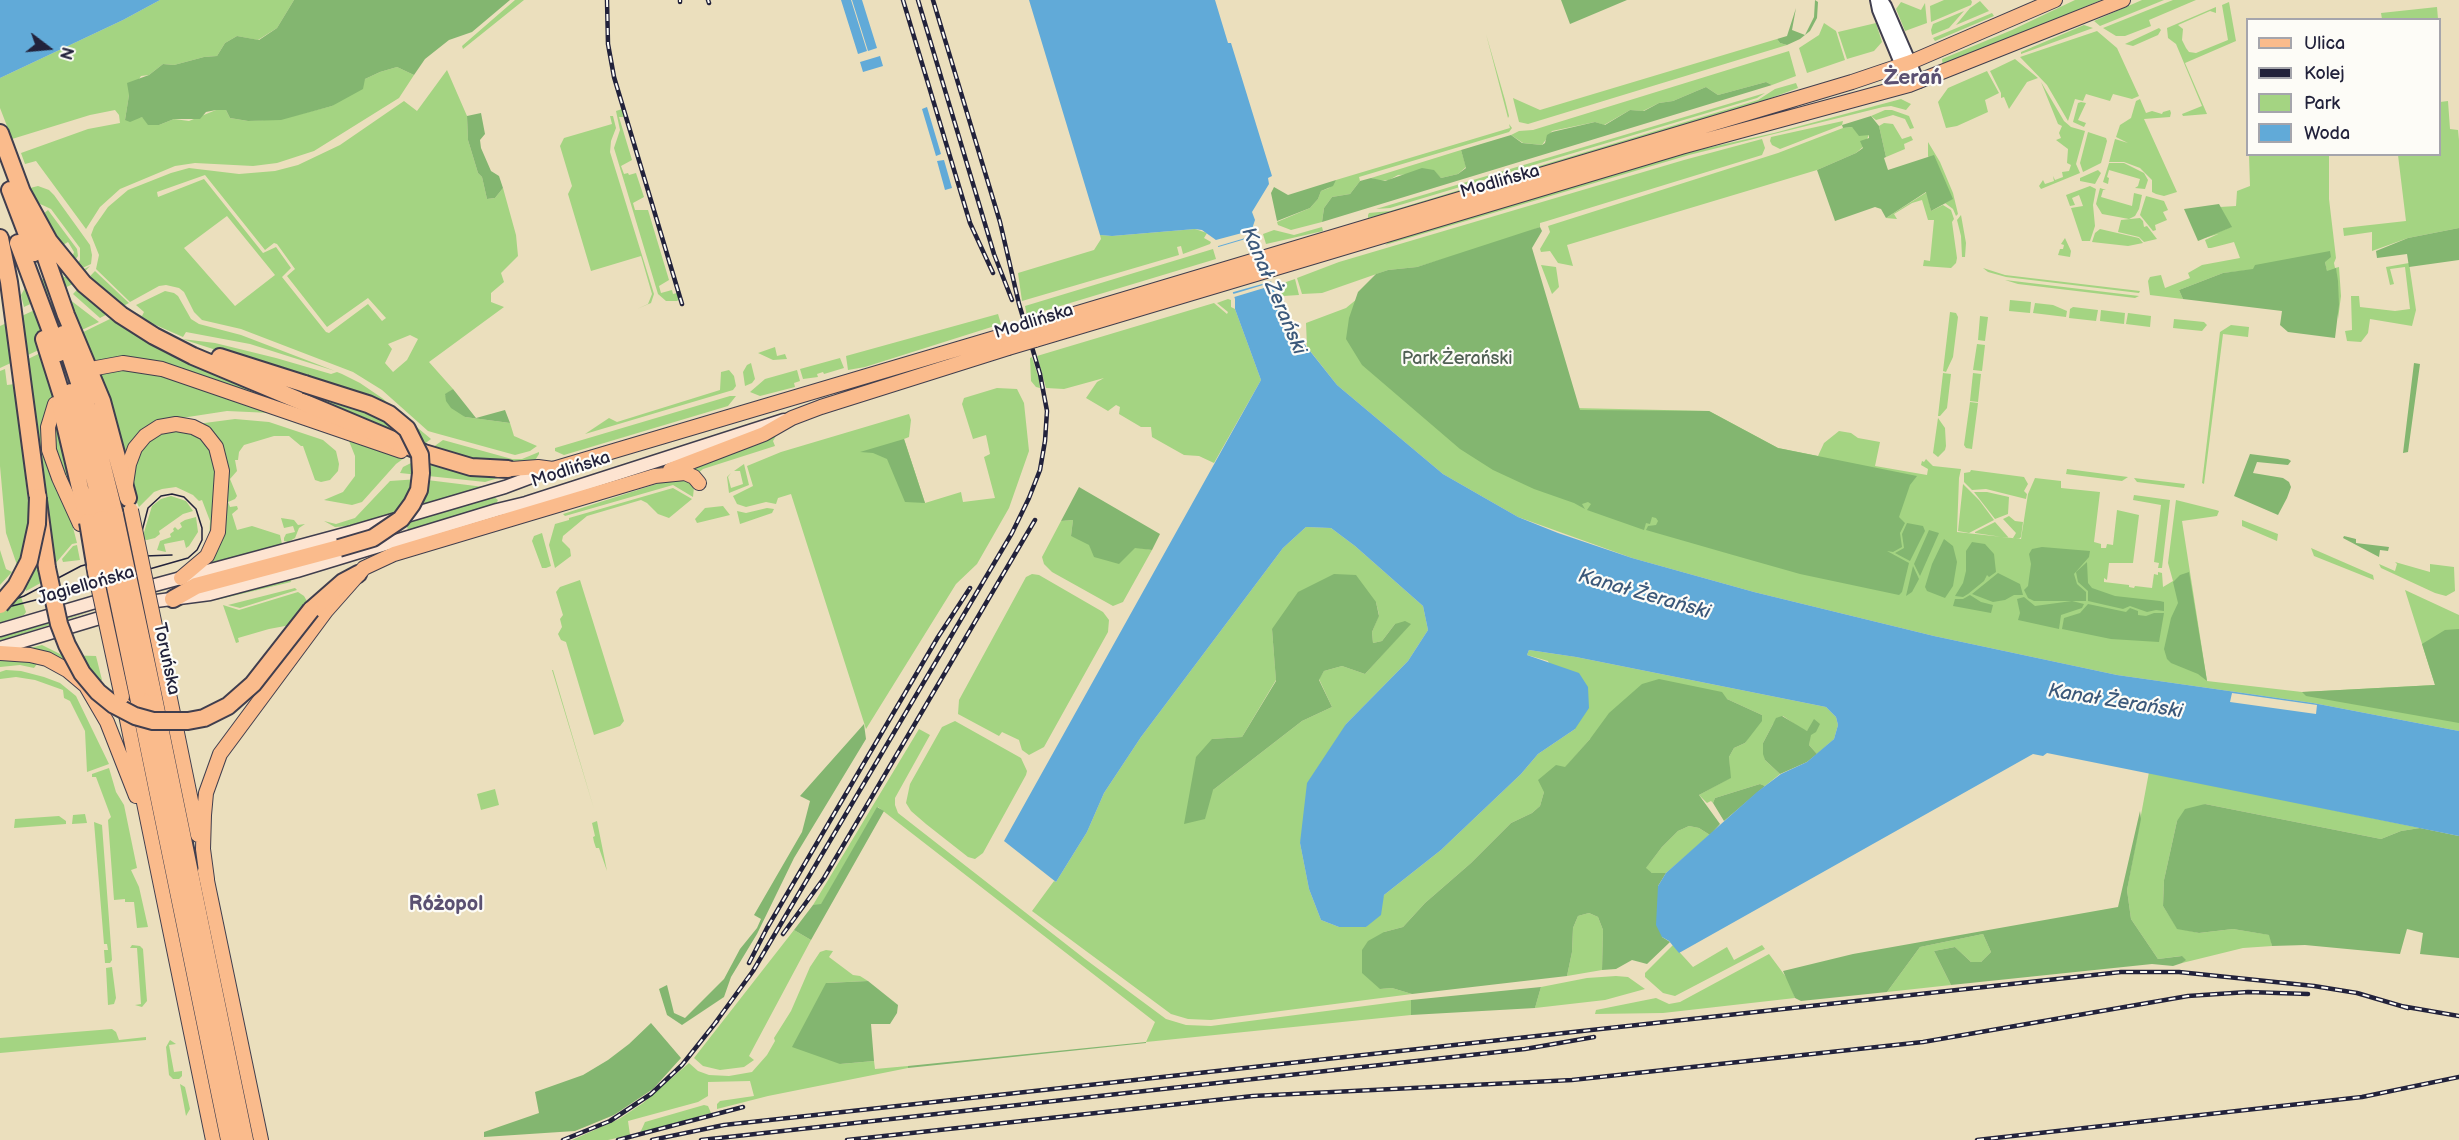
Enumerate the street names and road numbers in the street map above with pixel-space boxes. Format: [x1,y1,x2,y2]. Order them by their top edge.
street label: Modlińska [1458,160,1542,204]
street label: Modlińska [992,300,1076,344]
street label: Modlińska [529,447,613,493]
street label: Jagiellońska [35,562,137,610]
street label: Toruńska [148,621,184,697]

